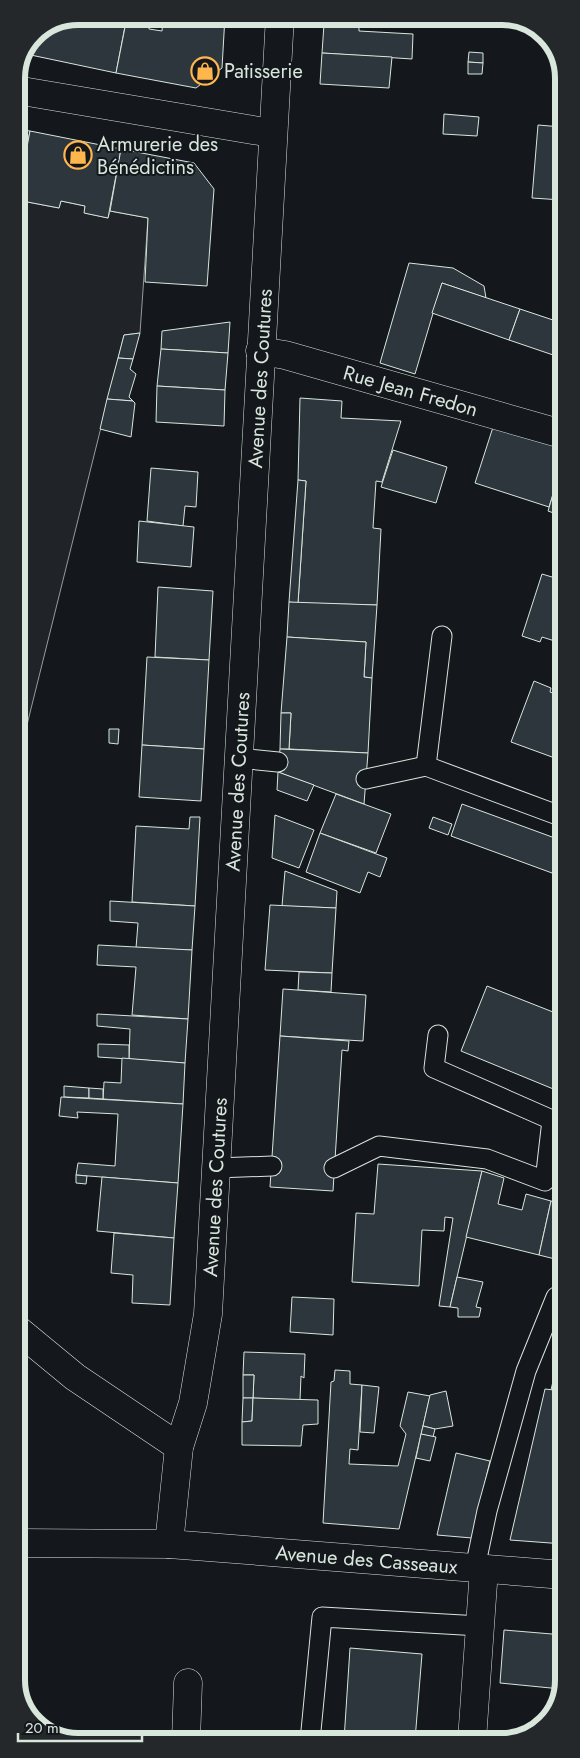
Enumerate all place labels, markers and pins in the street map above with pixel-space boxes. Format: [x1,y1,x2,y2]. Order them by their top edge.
shop icon: Patisserie [190,56,220,86]
place label: Patisserie [224,57,303,86]
place label: Armurerie des Bénédictins [97,130,218,182]
shop icon: Armurerie des Bénédictins [63,140,93,170]

